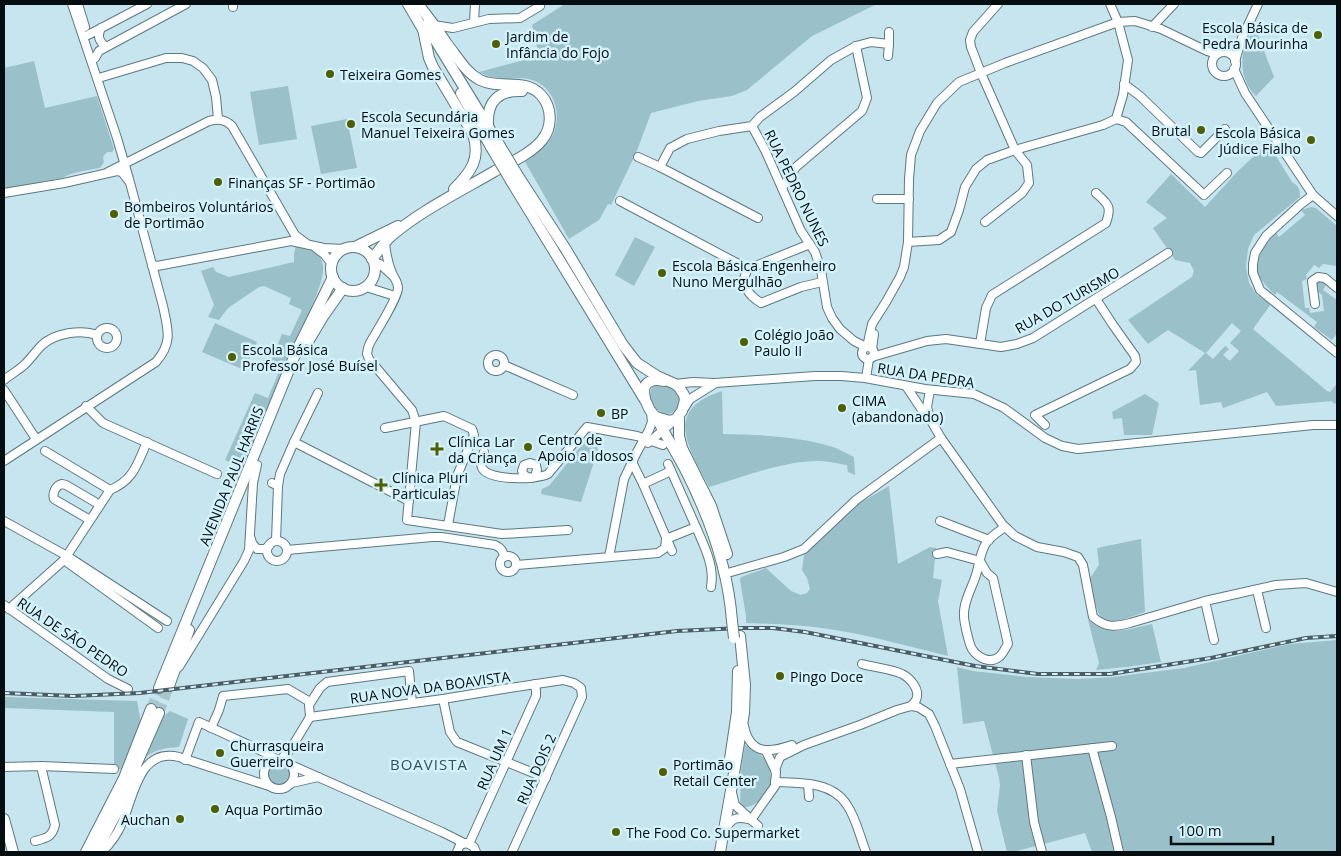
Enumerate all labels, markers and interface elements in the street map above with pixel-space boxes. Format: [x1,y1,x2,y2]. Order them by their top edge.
place label: Escola Básica de Pedra Mourinha [1202,18,1308,53]
place label: Jardim de Infância do Fojo [504,27,609,62]
marker: Escola Básica de Pedra Mourinha [1312,29,1324,41]
marker: Jardim de Infância do Fojo [490,38,502,50]
place label: Teixeira Gomes [340,65,441,84]
marker: Teixeira Gomes [324,68,336,80]
place label: Escola Secundária Manuel Teixeira Gomes [361,107,515,142]
marker: Escola Secundária Manuel Teixeira Gomes [345,118,357,130]
place label: Brutal [1151,121,1191,140]
place label: Escola Básica Júdice Fialho [1215,123,1301,158]
marker: Brutal [1195,124,1207,136]
street label: RUA PEDRO NUNES [760,126,834,250]
marker: Escola Básica Júdice Fialho [1305,134,1317,146]
place label: Finanças SF - Portimão [228,173,375,192]
marker: Finanças SF - Portimão [212,176,224,188]
place label: Bombeiros Voluntários de Portimão [124,197,274,232]
marker: Bombeiros Voluntários de Portimão [108,208,120,220]
place label: Escola Básica Engenheiro Nuno Mergulhão [672,256,836,291]
street label: RUA DO TURISMO [1011,262,1123,338]
marker: Escola Básica Engenheiro Nuno Mergulhão [656,267,668,279]
place label: Colégio João Paulo II [754,325,834,360]
marker: Colégio João Paulo II [738,336,750,348]
place label: Escola Básica Professor José Buísel [242,340,378,375]
marker: Escola Básica Professor José Buísel [226,351,238,363]
street label: RUA DA PEDRA [876,358,976,392]
place label: CIMA (abandonado) [852,391,943,426]
marker: CIMA (abandonado) [836,402,848,414]
street label: AVENIDA PAUL HARRIS [194,404,268,548]
place label: BP [611,404,628,423]
marker: BP [595,407,607,419]
place label: Centro de Apoio a Idosos [538,430,634,465]
place label: Clínica Lar da Criança [448,432,517,467]
marker: Centro de Apoio a Idosos [522,441,534,453]
marker: Clínica Lar da Criança [430,442,444,456]
place label: Clínica Pluri Particulas [392,468,468,503]
marker: Clínica Pluri Particulas [374,478,388,492]
street label: RUA DE SÃO PEDRO [14,593,132,681]
street label: RUA NOVA DA BOAVISTA [349,666,511,708]
place label: Pingo Doce [790,667,863,686]
marker: Pingo Doce [774,670,786,682]
street label: RUA UM 1 [472,725,516,793]
street label: RUA DOIS 2 [512,731,560,807]
place label: Churrasqueira Guerreiro [230,736,324,771]
marker: Churrasqueira Guerreiro [214,747,226,759]
district label: BOAVISTA [390,754,468,774]
place label: Portimão Retail Center [673,755,757,790]
marker: Portimão Retail Center [657,766,669,778]
place label: Aqua Portimão [225,800,323,819]
marker: Aqua Portimão [209,803,221,815]
place label: Auchan [121,810,170,829]
marker: Auchan [174,813,186,825]
scale bar [1171,814,1274,846]
text: 100 m [1178,820,1222,840]
place label: The Food Co. Supermarket [626,823,800,842]
marker: The Food Co. Supermarket [610,826,622,838]

